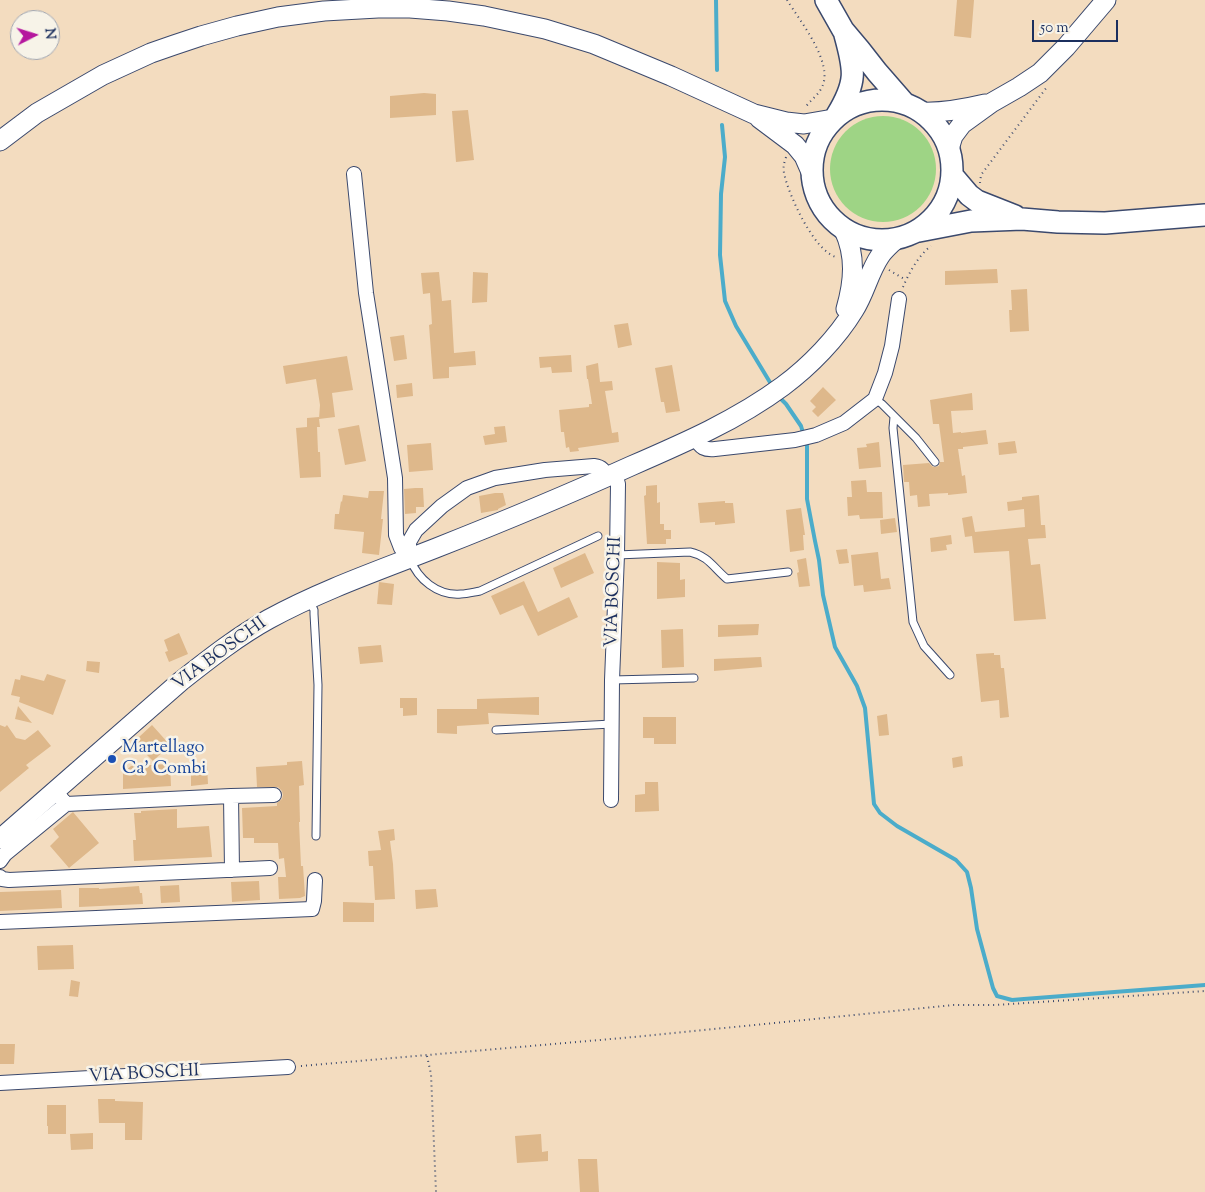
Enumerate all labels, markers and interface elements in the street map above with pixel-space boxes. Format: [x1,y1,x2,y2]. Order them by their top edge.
north arrow [10,10,60,60]
scale bar [1035,10,1121,42]
text: 50 m [1040,18,1069,39]
text: N [38,27,59,40]
street label: VIA BOSCHI [602,536,628,648]
street label: VIA BOSCHI [169,614,271,696]
place label: Martellago Ca' Combi [122,738,206,781]
marker: Martellago Ca' Combi [106,753,118,765]
street label: VIA BOSCHI [88,1061,200,1089]

